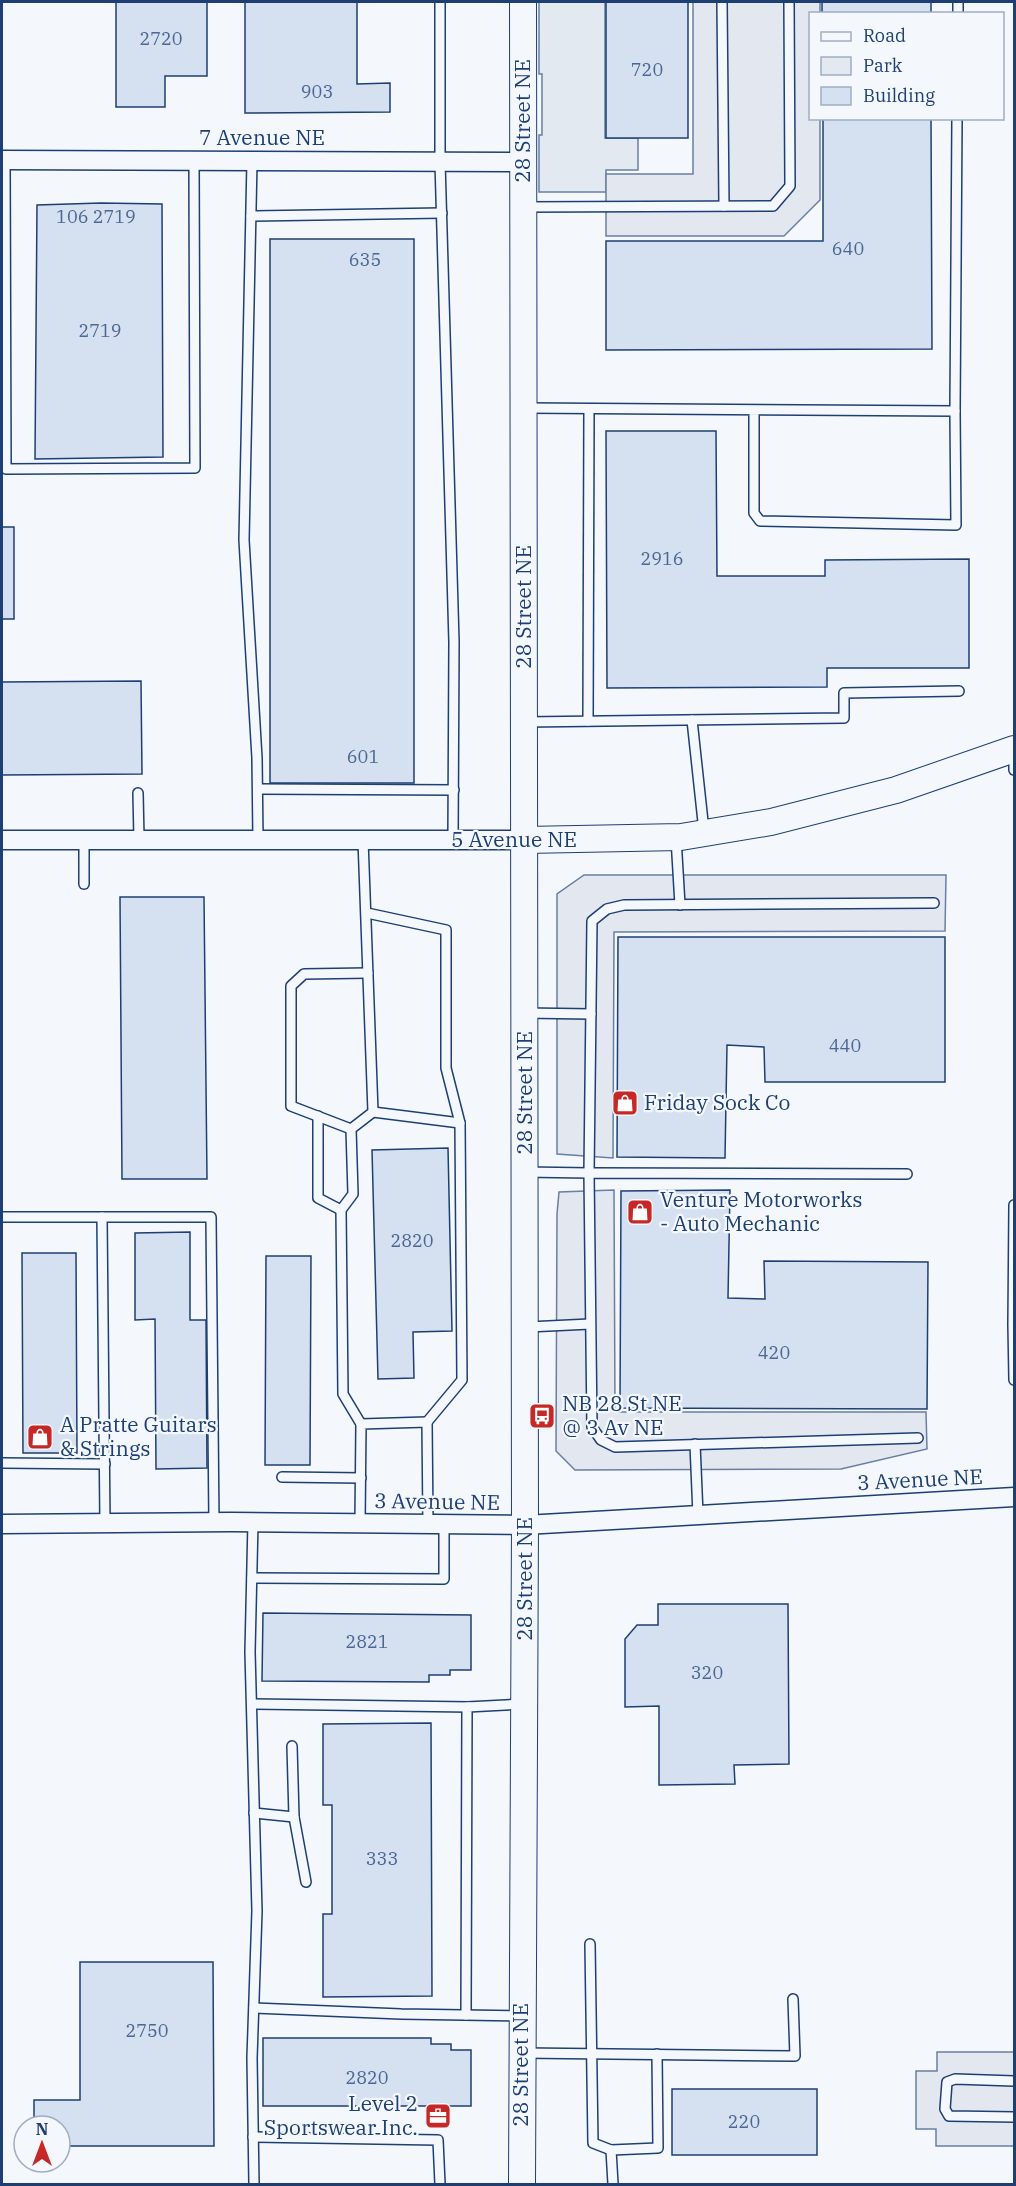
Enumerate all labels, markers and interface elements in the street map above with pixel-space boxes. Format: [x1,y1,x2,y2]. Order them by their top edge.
legend [809,12,1004,120]
text: Road [863,24,906,47]
house number: 2720 [139,27,183,50]
text: Park [863,54,903,77]
house number: 720 [631,58,663,81]
street label: 28 Street NE [508,59,536,183]
house number: 903 [301,80,333,103]
text: Building [863,84,935,107]
street label: 7 Avenue NE [199,123,325,151]
house number: 106 2719 [56,205,136,228]
house number: 640 [832,237,864,260]
house number: 635 [349,248,381,271]
house number: 2719 [78,319,122,342]
street label: 28 Street NE [509,545,537,669]
house number: 2916 [640,547,684,570]
house number: 601 [347,745,379,768]
street label: 5 Avenue NE [451,825,577,853]
street label: 28 Street NE [510,1031,538,1155]
house number: 440 [829,1034,861,1057]
shop icon: Friday Sock Co [610,1088,640,1118]
place label: Friday Sock Co [644,1088,790,1116]
place label: Venture Motorworks - Auto Mechanic [660,1185,862,1237]
shop icon: Venture Motorworks - Auto Mechanic [625,1197,655,1227]
house number: 2820 [390,1229,434,1252]
house number: 420 [758,1341,790,1364]
place label: NB 28 St NE @ 3 Av NE [562,1389,682,1441]
bus stop icon: NB 28 St NE @ 3 Av NE [527,1401,557,1431]
place label: A Pratte Guitars & Strings [60,1410,217,1462]
shop icon: A Pratte Guitars & Strings [25,1422,55,1452]
street label: 3 Avenue NE [856,1462,984,1496]
street label: 3 Avenue NE [374,1486,500,1516]
street label: 28 Street NE [510,1517,538,1641]
house number: 2821 [345,1630,389,1653]
house number: 320 [691,1661,723,1684]
house number: 333 [366,1847,398,1870]
street label: 28 Street NE [506,2003,534,2127]
house number: 2750 [125,2019,169,2042]
house number: 2820 [345,2066,389,2089]
place label: Level 2 Sportswear Inc. [264,2089,418,2141]
office icon: Level 2 Sportswear Inc. [423,2101,453,2131]
house number: 220 [728,2110,760,2133]
north arrow [12,2114,72,2174]
text: N [36,2119,48,2139]

